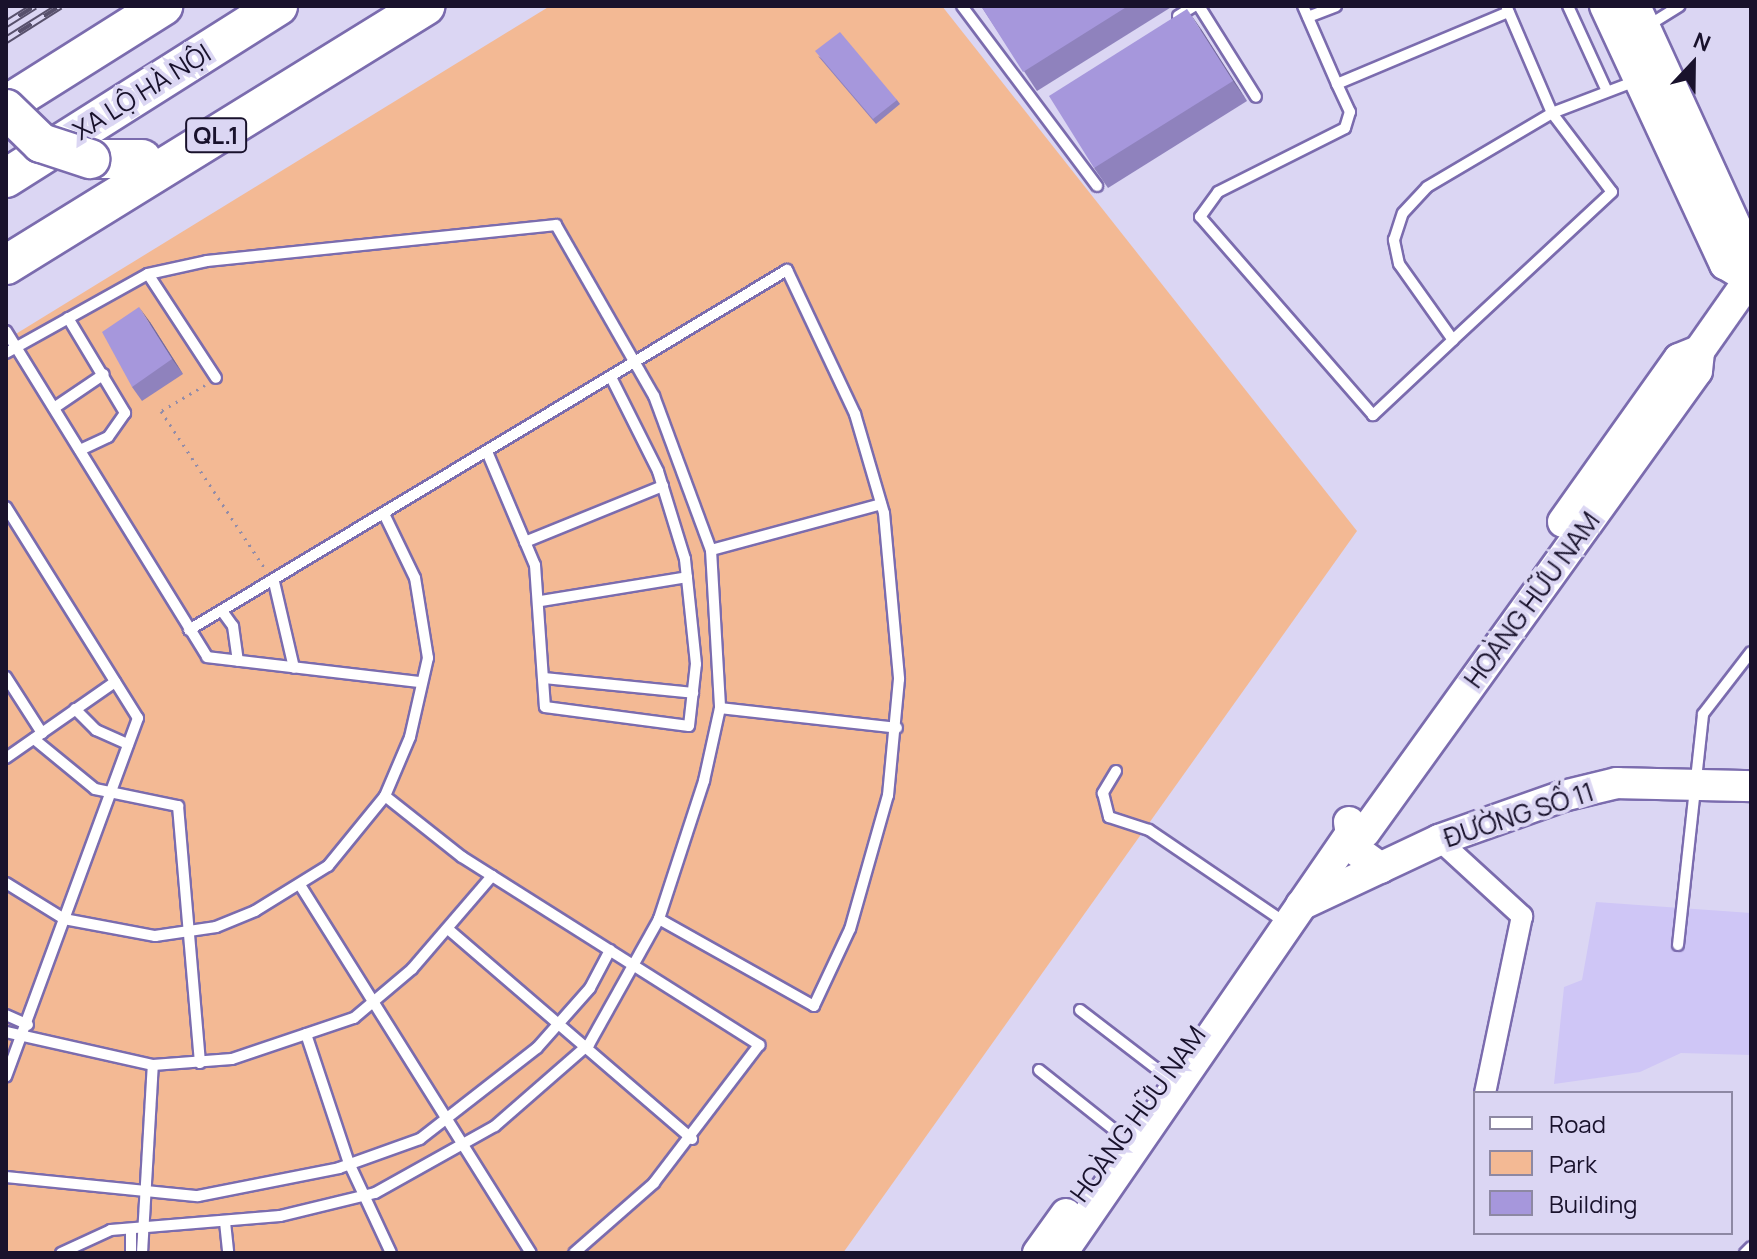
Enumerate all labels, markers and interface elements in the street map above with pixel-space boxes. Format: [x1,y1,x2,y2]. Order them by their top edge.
north arrow [1653,24,1733,104]
text: N [1689,25,1715,59]
street label: XA LỘ HÀ NỘI [67,37,217,147]
road number: QL.1 [184,115,248,155]
street label: HOÀNG HỮU NAM [1458,506,1606,694]
street label: ĐƯỜNG SỐ 11 [1440,776,1598,854]
street label: HOÀNG HỮU NAM [1064,1020,1212,1208]
legend [1473,1091,1733,1235]
text: Road [1549,1107,1606,1140]
text: Park [1549,1147,1597,1180]
text: Building [1549,1187,1637,1220]

